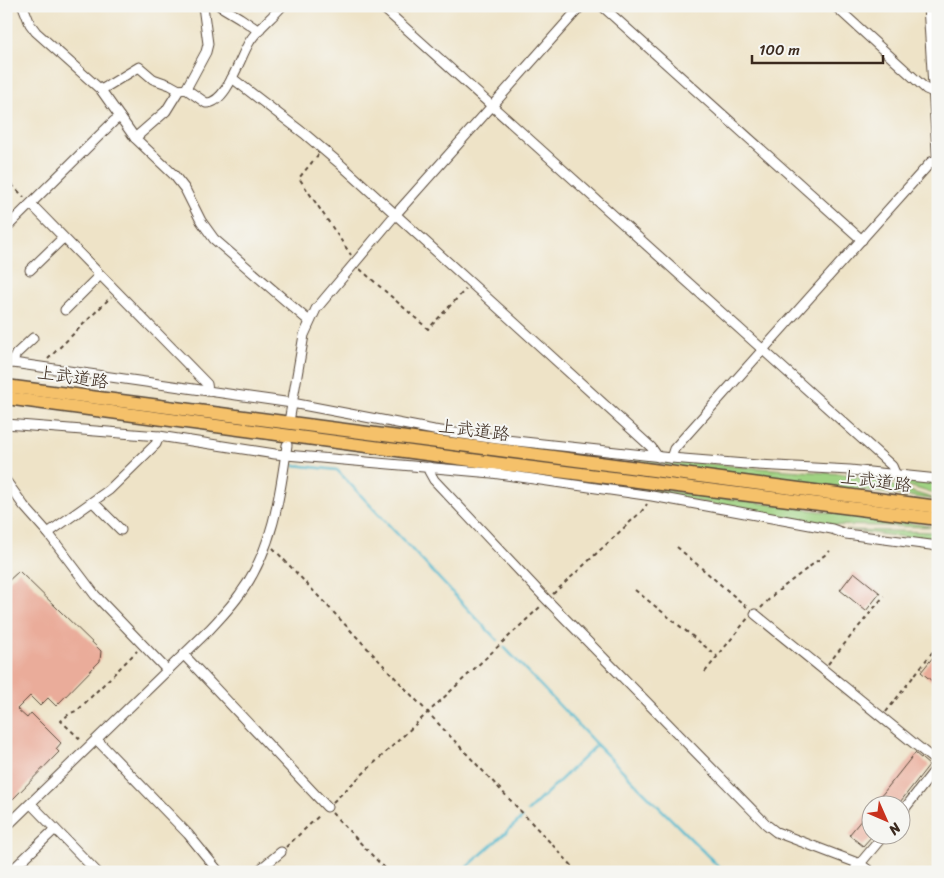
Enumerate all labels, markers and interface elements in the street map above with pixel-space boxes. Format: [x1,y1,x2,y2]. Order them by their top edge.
scale bar [752,32,883,64]
text: 100 m [759,37,800,63]
street label: 上武道路 [35,356,111,398]
street label: 上武道路 [436,410,512,450]
street label: 上武道路 [838,461,914,501]
north arrow [862,796,912,846]
text: N [882,816,908,841]

